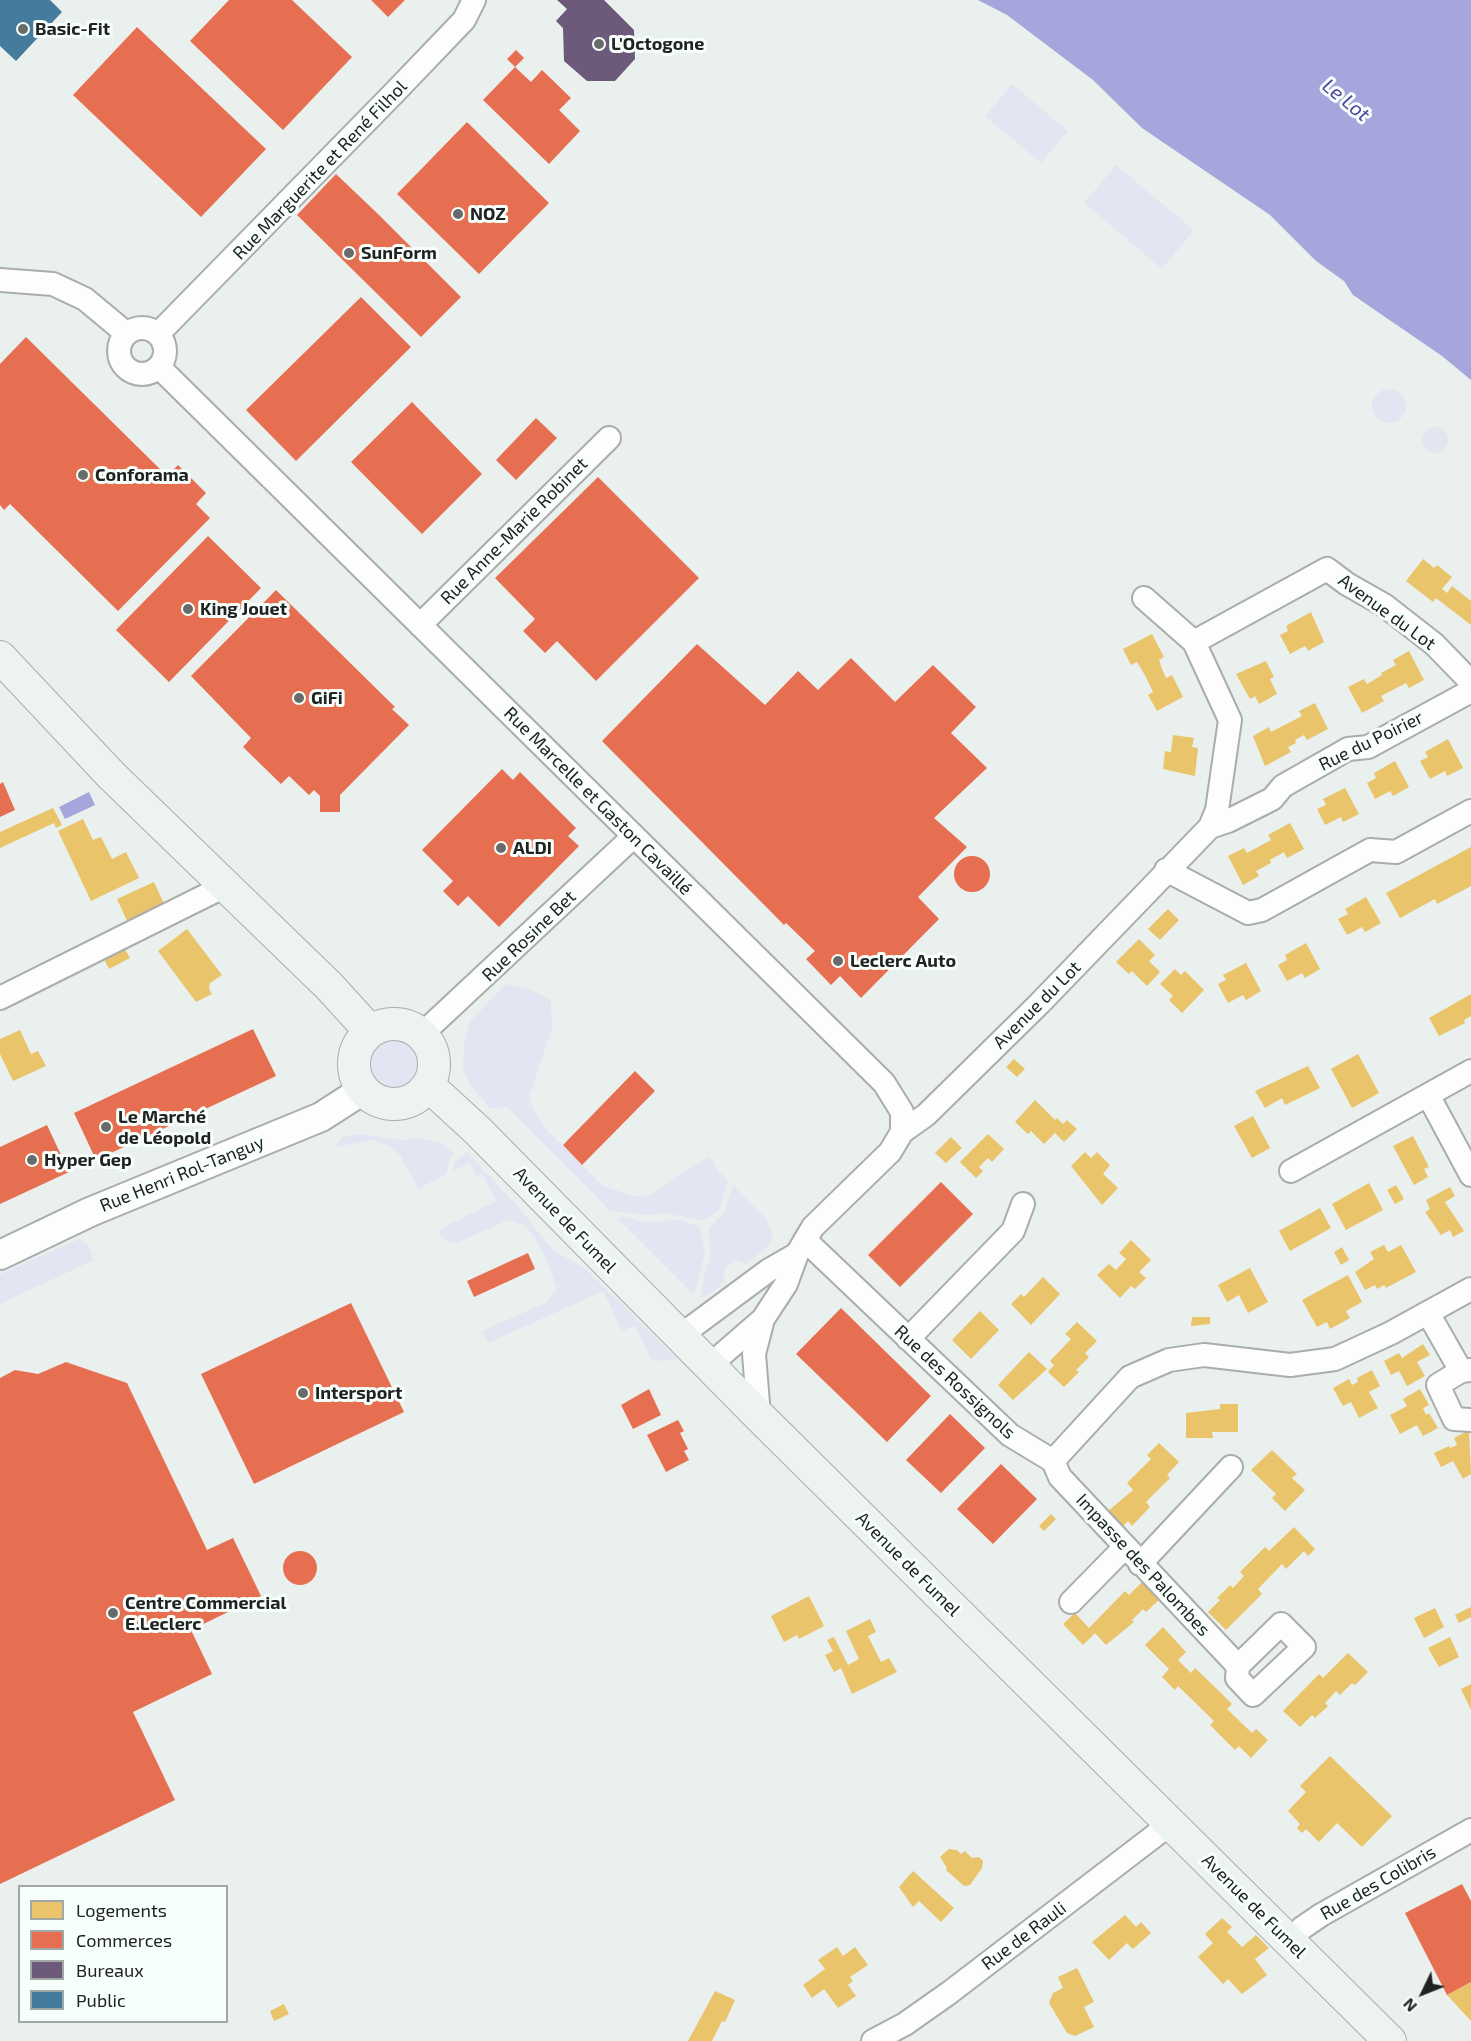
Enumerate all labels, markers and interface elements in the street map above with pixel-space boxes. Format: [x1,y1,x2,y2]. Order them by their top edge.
place label: Basic-Fit [35,18,110,40]
marker: Basic-Fit [16,22,30,36]
place label: L'Octogone [611,33,704,55]
marker: L'Octogone [592,37,606,51]
water label: Le Lot [1317,74,1375,126]
street label: Rue Marguerite et René Filhol [229,76,411,264]
place label: NOZ [470,203,506,225]
marker: NOZ [451,207,465,221]
place label: SunForm [361,242,437,264]
marker: SunForm [342,246,356,260]
street label: Rue Anne-Marie Robinet [436,453,592,609]
place label: Conforama [95,464,189,486]
marker: Conforama [76,468,90,482]
street label: Avenue du Lot [1334,569,1440,655]
place label: King Jouet [200,598,287,620]
marker: King Jouet [181,602,195,616]
place label: GiFi [311,687,343,709]
marker: GiFi [292,691,306,705]
street label: Rue Marcelle et Gaston Cavaillé [499,702,697,900]
street label: Rue du Poirier [1315,706,1427,776]
place label: ALDI [513,837,552,859]
marker: ALDI [494,841,508,855]
street label: Rue Rosine Bet [478,886,580,986]
place label: Leclerc Auto [850,950,956,972]
marker: Leclerc Auto [831,954,845,968]
street label: Avenue du Lot [989,957,1085,1053]
place label: Le Marché de Léopold [118,1106,211,1148]
marker: Le Marché de Léopold [99,1120,113,1134]
street label: Rue Henri Rol-Tanguy [97,1131,267,1217]
place label: Hyper Gep [44,1149,132,1171]
marker: Hyper Gep [25,1153,39,1167]
street label: Avenue de Fumel [509,1163,621,1277]
street label: Rue des Rossignols [890,1320,1020,1444]
place label: Intersport [315,1382,402,1404]
marker: Intersport [296,1386,310,1400]
street label: Impasse des Palombes [1071,1489,1215,1641]
street label: Avenue de Fumel [851,1507,965,1621]
place label: Centre Commercial E.Leclerc [125,1592,286,1634]
marker: Centre Commercial E.Leclerc [106,1606,120,1620]
street label: Rue des Colibris [1316,1841,1440,1925]
street label: Avenue de Fumel [1197,1849,1311,1963]
legend [18,1885,228,2023]
street label: Rue de Rauli [978,1897,1070,1975]
text: Logements [76,1899,167,1921]
text: Commerces [76,1929,172,1951]
text: Bureaux [76,1959,144,1981]
north arrow [1393,1963,1453,2023]
text: Public [76,1989,126,2011]
text: N [1399,1995,1420,2016]

